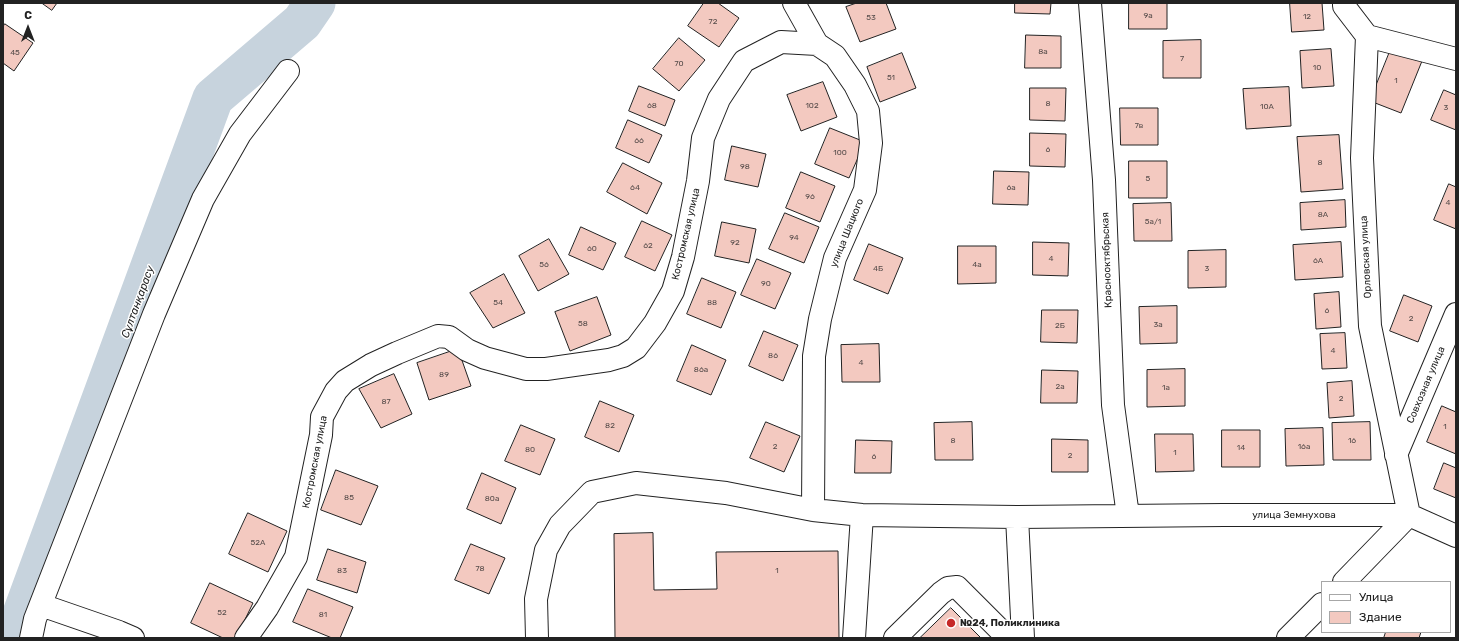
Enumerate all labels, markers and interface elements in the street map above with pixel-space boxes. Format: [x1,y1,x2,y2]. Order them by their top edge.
north arrow [8,8,48,48]
text: С [24,9,32,22]
house number: 9а [1143,11,1153,21]
house number: 12 [1303,12,1311,22]
house number: 53 [866,13,876,23]
house number: 72 [709,17,717,27]
house number: 8а [1038,47,1048,57]
house number: 45 [10,48,20,58]
house number: 7 [1180,54,1184,64]
house number: 70 [674,59,684,69]
house number: 10 [1313,63,1321,73]
house number: 51 [887,73,895,83]
house number: 1 [1394,76,1398,86]
house number: 8 [1045,99,1051,109]
house number: 68 [647,101,657,111]
house number: 102 [805,101,819,111]
house number: 10А [1260,102,1274,112]
house number: 3 [1444,103,1448,113]
house number: 7в [1135,121,1143,131]
house number: 66 [634,136,644,146]
house number: 6 [1046,145,1050,155]
house number: 100 [833,148,847,158]
house number: 8 [1317,158,1323,168]
house number: 98 [740,162,750,172]
house number: 5 [1146,174,1150,184]
house number: 64 [630,183,640,193]
house number: 6а [1006,183,1016,193]
street label: Костромская улица [670,187,702,281]
house number: 96 [805,192,815,202]
street label: улица Шацкого [828,197,866,269]
house number: 4 [1446,198,1450,208]
house number: 8А [1318,210,1328,220]
street label: Краснооктябрьская [1099,212,1115,308]
street label: Орловская улица [1358,215,1374,299]
house number: 5а/1 [1145,217,1161,227]
house number: 94 [789,233,799,243]
house number: 92 [730,238,740,248]
house number: 62 [643,241,653,251]
house number: 60 [587,244,597,254]
house number: 4 [1049,254,1053,264]
house number: 6А [1313,256,1323,266]
house number: 56 [539,260,549,270]
house number: 4а [972,260,982,270]
water label: Сұлтанқарасу [119,264,157,340]
house number: 4Б [873,264,883,274]
house number: 3 [1205,264,1209,274]
house number: 90 [761,279,771,289]
house number: 54 [493,298,503,308]
house number: 88 [707,298,717,308]
house number: 6 [1325,306,1329,316]
house number: 2 [1409,314,1413,324]
house number: 58 [578,319,588,329]
house number: 3а [1153,320,1163,330]
house number: 2Б [1055,321,1065,331]
street label: Совхозная улица [1404,345,1448,425]
house number: 4 [1331,346,1335,356]
house number: 86 [768,351,778,361]
house number: 4 [859,358,863,368]
house number: 86а [694,365,708,375]
house number: 89 [439,370,449,380]
house number: 2а [1055,382,1065,392]
house number: 1а [1162,383,1170,393]
house number: 2 [1339,394,1343,404]
house number: 87 [381,397,391,407]
street label: Костромская улица [300,415,330,509]
house number: 82 [605,421,615,431]
house number: 1 [1443,422,1447,432]
house number: 8 [950,436,956,446]
house number: 16 [1348,436,1356,446]
house number: 2 [773,442,777,452]
house number: 16а [1298,442,1310,452]
house number: 14 [1237,443,1245,453]
house number: 80 [525,445,535,455]
house number: 1 [1173,448,1177,458]
house number: 2 [1068,451,1072,461]
house number: 6 [872,452,876,462]
house number: 85 [344,493,354,503]
house number: 80а [485,494,499,504]
street label: улица Земнухова [1252,509,1336,521]
house number: 52А [251,538,265,548]
house number: 78 [475,564,485,574]
house number: 83 [337,566,347,576]
house number: 1 [775,566,779,576]
legend [1321,581,1451,633]
text: Улица [1359,590,1393,604]
house number: 52 [217,608,227,618]
house number: 81 [319,610,327,620]
text: Здание [1359,610,1402,624]
marker: №24, Поликлиника [945,617,957,629]
place label: №24, Поликлиника [960,617,1060,629]

